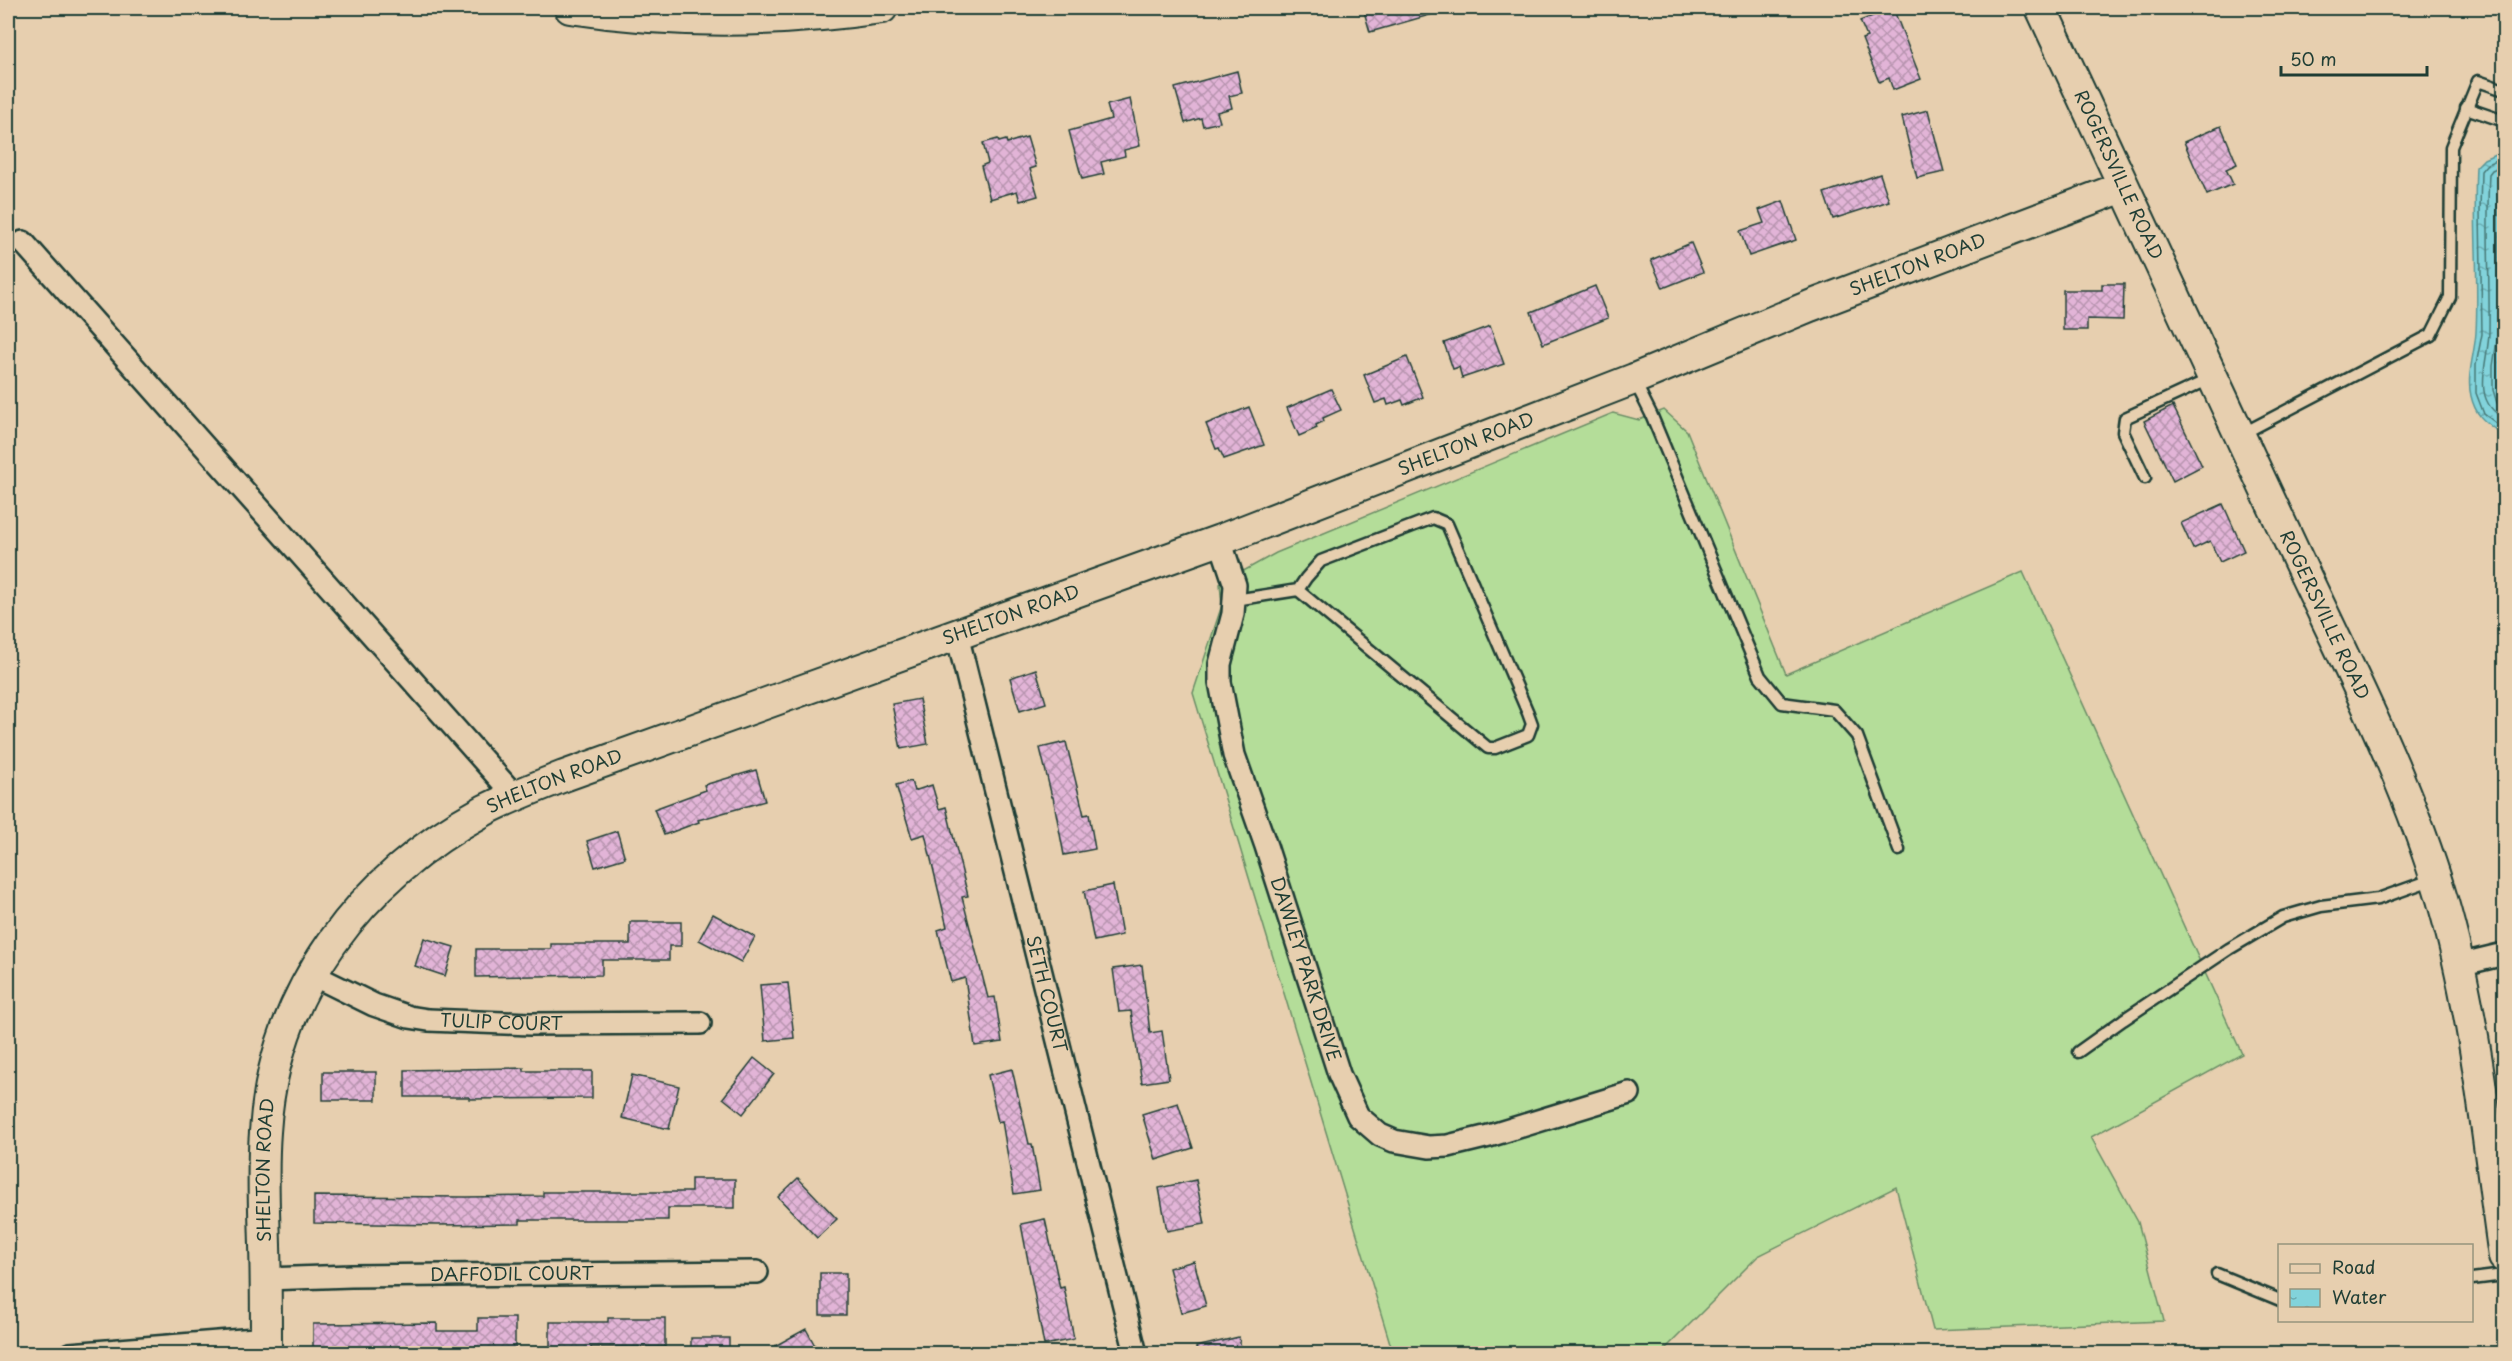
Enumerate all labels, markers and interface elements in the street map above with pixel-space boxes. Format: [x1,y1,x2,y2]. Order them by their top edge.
scale bar [2281,39,2426,77]
text: 50 m [2290,45,2337,72]
street label: ROGERSVILLE ROAD [2068,85,2171,264]
street label: SHELTON ROAD [1845,225,1989,302]
street label: SHELTON ROAD [1394,404,1538,482]
street label: ROGERSVILLE ROAD [2274,525,2377,704]
street label: SHELTON ROAD [938,577,1083,651]
street label: SHELTON ROAD [481,741,626,819]
street label: DAWLEY PARK DRIVE [1265,873,1349,1064]
street label: SETH COURT [1020,932,1076,1056]
street label: TULIP COURT [440,1005,564,1036]
street label: SHELTON ROAD [248,1096,280,1242]
legend [2278,1244,2473,1322]
text: Road [2332,1253,2376,1280]
street label: DAFFODIL COURT [430,1259,594,1287]
text: Water [2332,1283,2387,1310]

